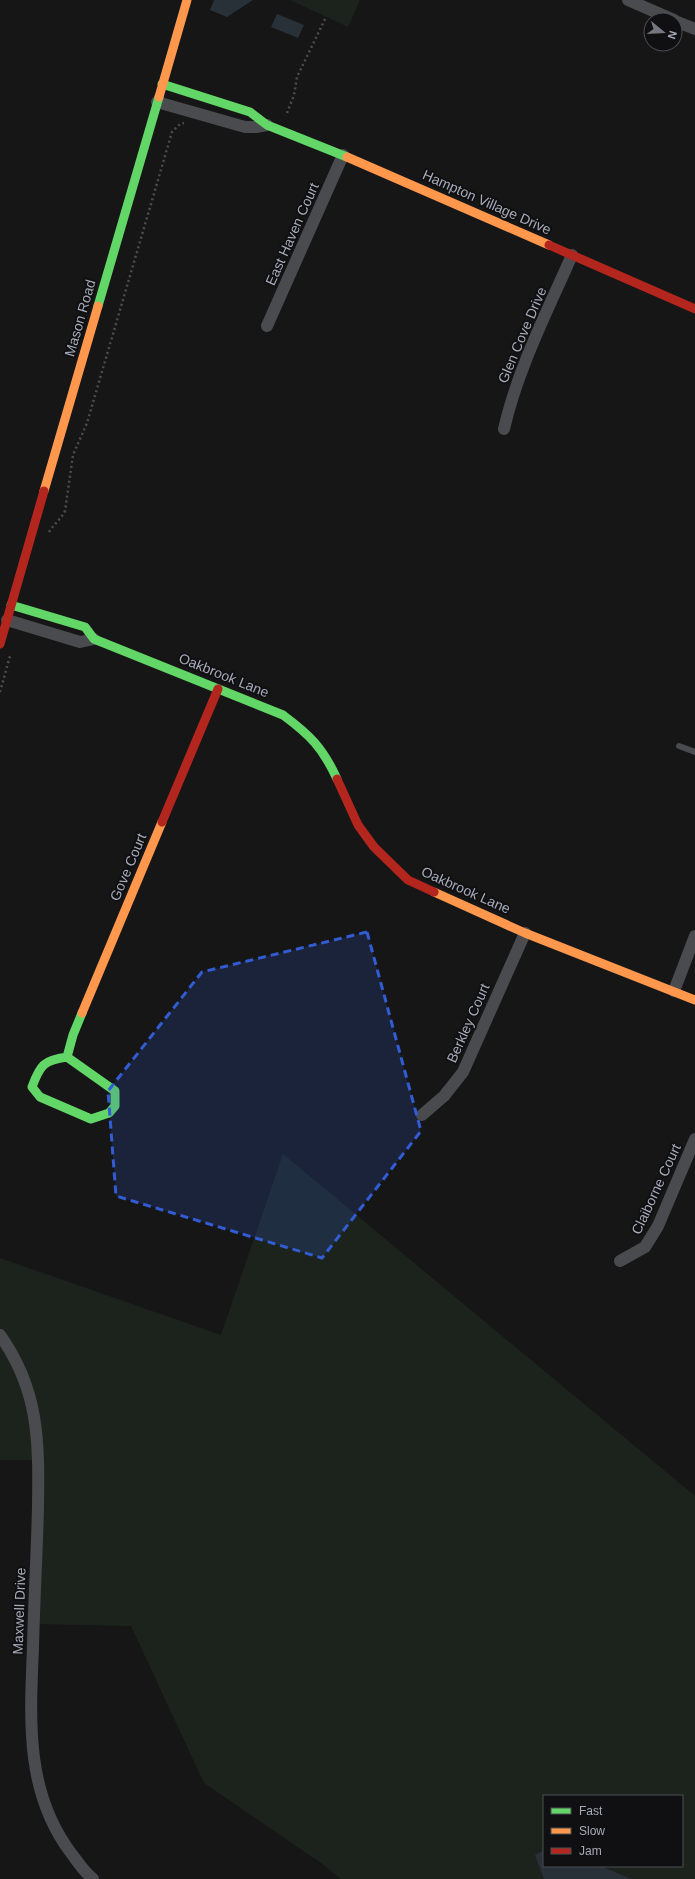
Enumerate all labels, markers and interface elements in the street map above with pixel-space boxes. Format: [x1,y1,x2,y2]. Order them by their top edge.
north arrow [643,12,683,52]
text: N [666,29,679,41]
street label: Hampton Village Drive [420,166,554,238]
street label: East Haven Court [262,180,322,288]
street label: Mason Road [61,278,99,358]
street label: Glen Cove Drive [495,284,550,385]
street label: Oakbrook Lane [177,650,272,700]
street label: Gove Court [107,831,149,903]
street label: Oakbrook Lane [419,863,513,917]
street label: Berkley Court [443,981,493,1065]
street label: Claiborne Court [628,1141,684,1237]
street label: Maxwell Drive [9,1567,29,1655]
legend [543,1795,683,1867]
text: Fast [579,1804,603,1818]
text: Slow [579,1824,605,1838]
text: Jam [579,1844,602,1858]

